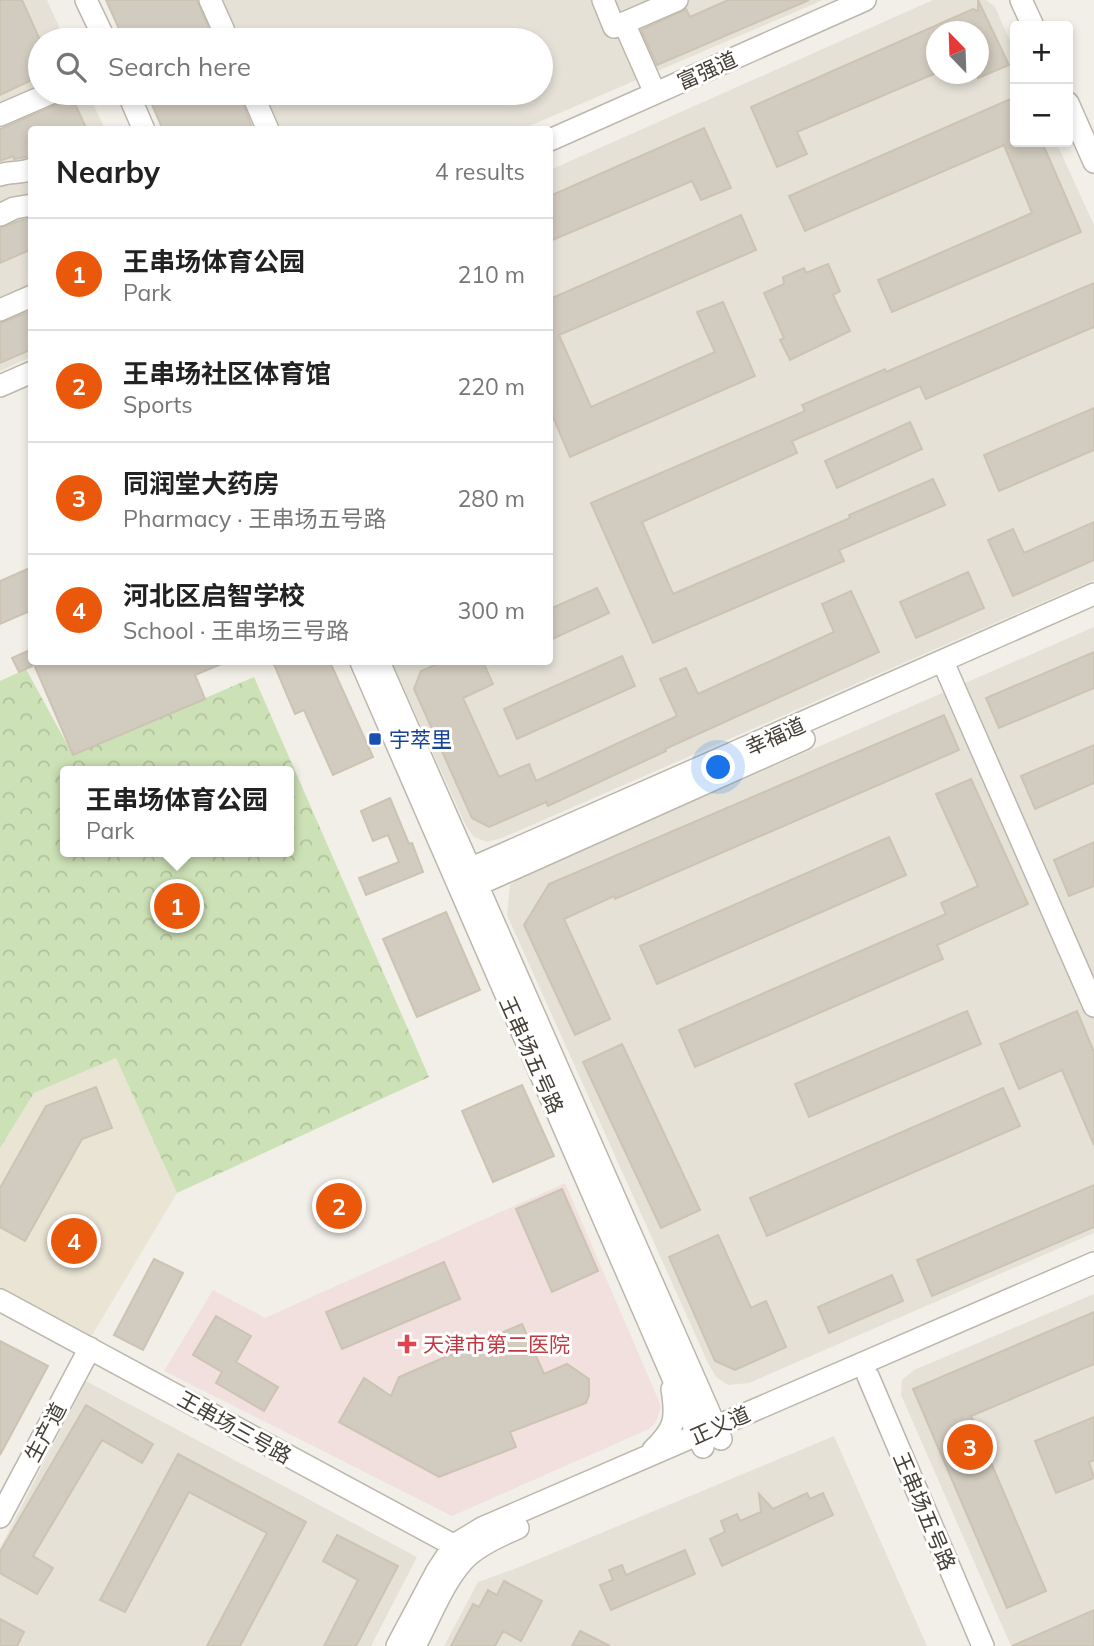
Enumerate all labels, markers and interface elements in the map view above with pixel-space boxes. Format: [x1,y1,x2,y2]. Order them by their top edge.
north arrow [926,21,989,84]
map controls [1010,21,1073,147]
button: + [1010,21,1073,84]
search box [28,28,553,105]
street label: 富强道 [673,45,741,95]
icon: search [52,48,90,86]
text: Search here [108,50,251,83]
button: − [1010,84,1073,147]
text: Nearby [56,153,160,191]
text: 4 results [435,157,525,186]
text: 王串场体育公园 [123,245,305,278]
text: 1 [72,260,86,289]
text: 210 m [457,260,525,289]
text: Park [123,278,171,307]
text: 王串场社区体育馆 [123,357,331,390]
text: 2 [72,372,86,401]
text: 220 m [457,372,525,401]
text: Sports [123,390,193,419]
text: 同润堂大药房 [123,467,279,500]
text: 3 [72,484,86,513]
text: 280 m [457,484,525,513]
text: Pharmacy · 王串场五号路 [123,504,387,533]
text: 河北区启智学校 [123,579,305,612]
text: 4 [72,596,86,625]
text: 300 m [457,596,525,625]
text: School · 王串场三号路 [123,616,349,645]
street label: 幸福道 [741,711,809,761]
place label: 宇萃里 [389,726,452,752]
marker: 宇萃里 [367,731,383,747]
your location [701,750,735,784]
popup [60,766,294,857]
text: 王串场体育公园 [86,783,268,816]
text: Park [86,816,134,845]
pin: 1 [154,880,200,932]
street label: 王串场五号路 [494,992,570,1118]
pin: 2 [316,1180,362,1232]
pin: 4 [51,1215,97,1267]
place label: 天津市第二医院 [423,1331,570,1357]
marker: 天津市第二医院 [397,1334,417,1354]
street label: 王串场三号路 [174,1385,296,1469]
street label: 生产道 [19,1398,71,1466]
street label: 正义道 [686,1400,754,1450]
pin: 3 [947,1421,993,1473]
street label: 王串场五号路 [888,1448,962,1574]

